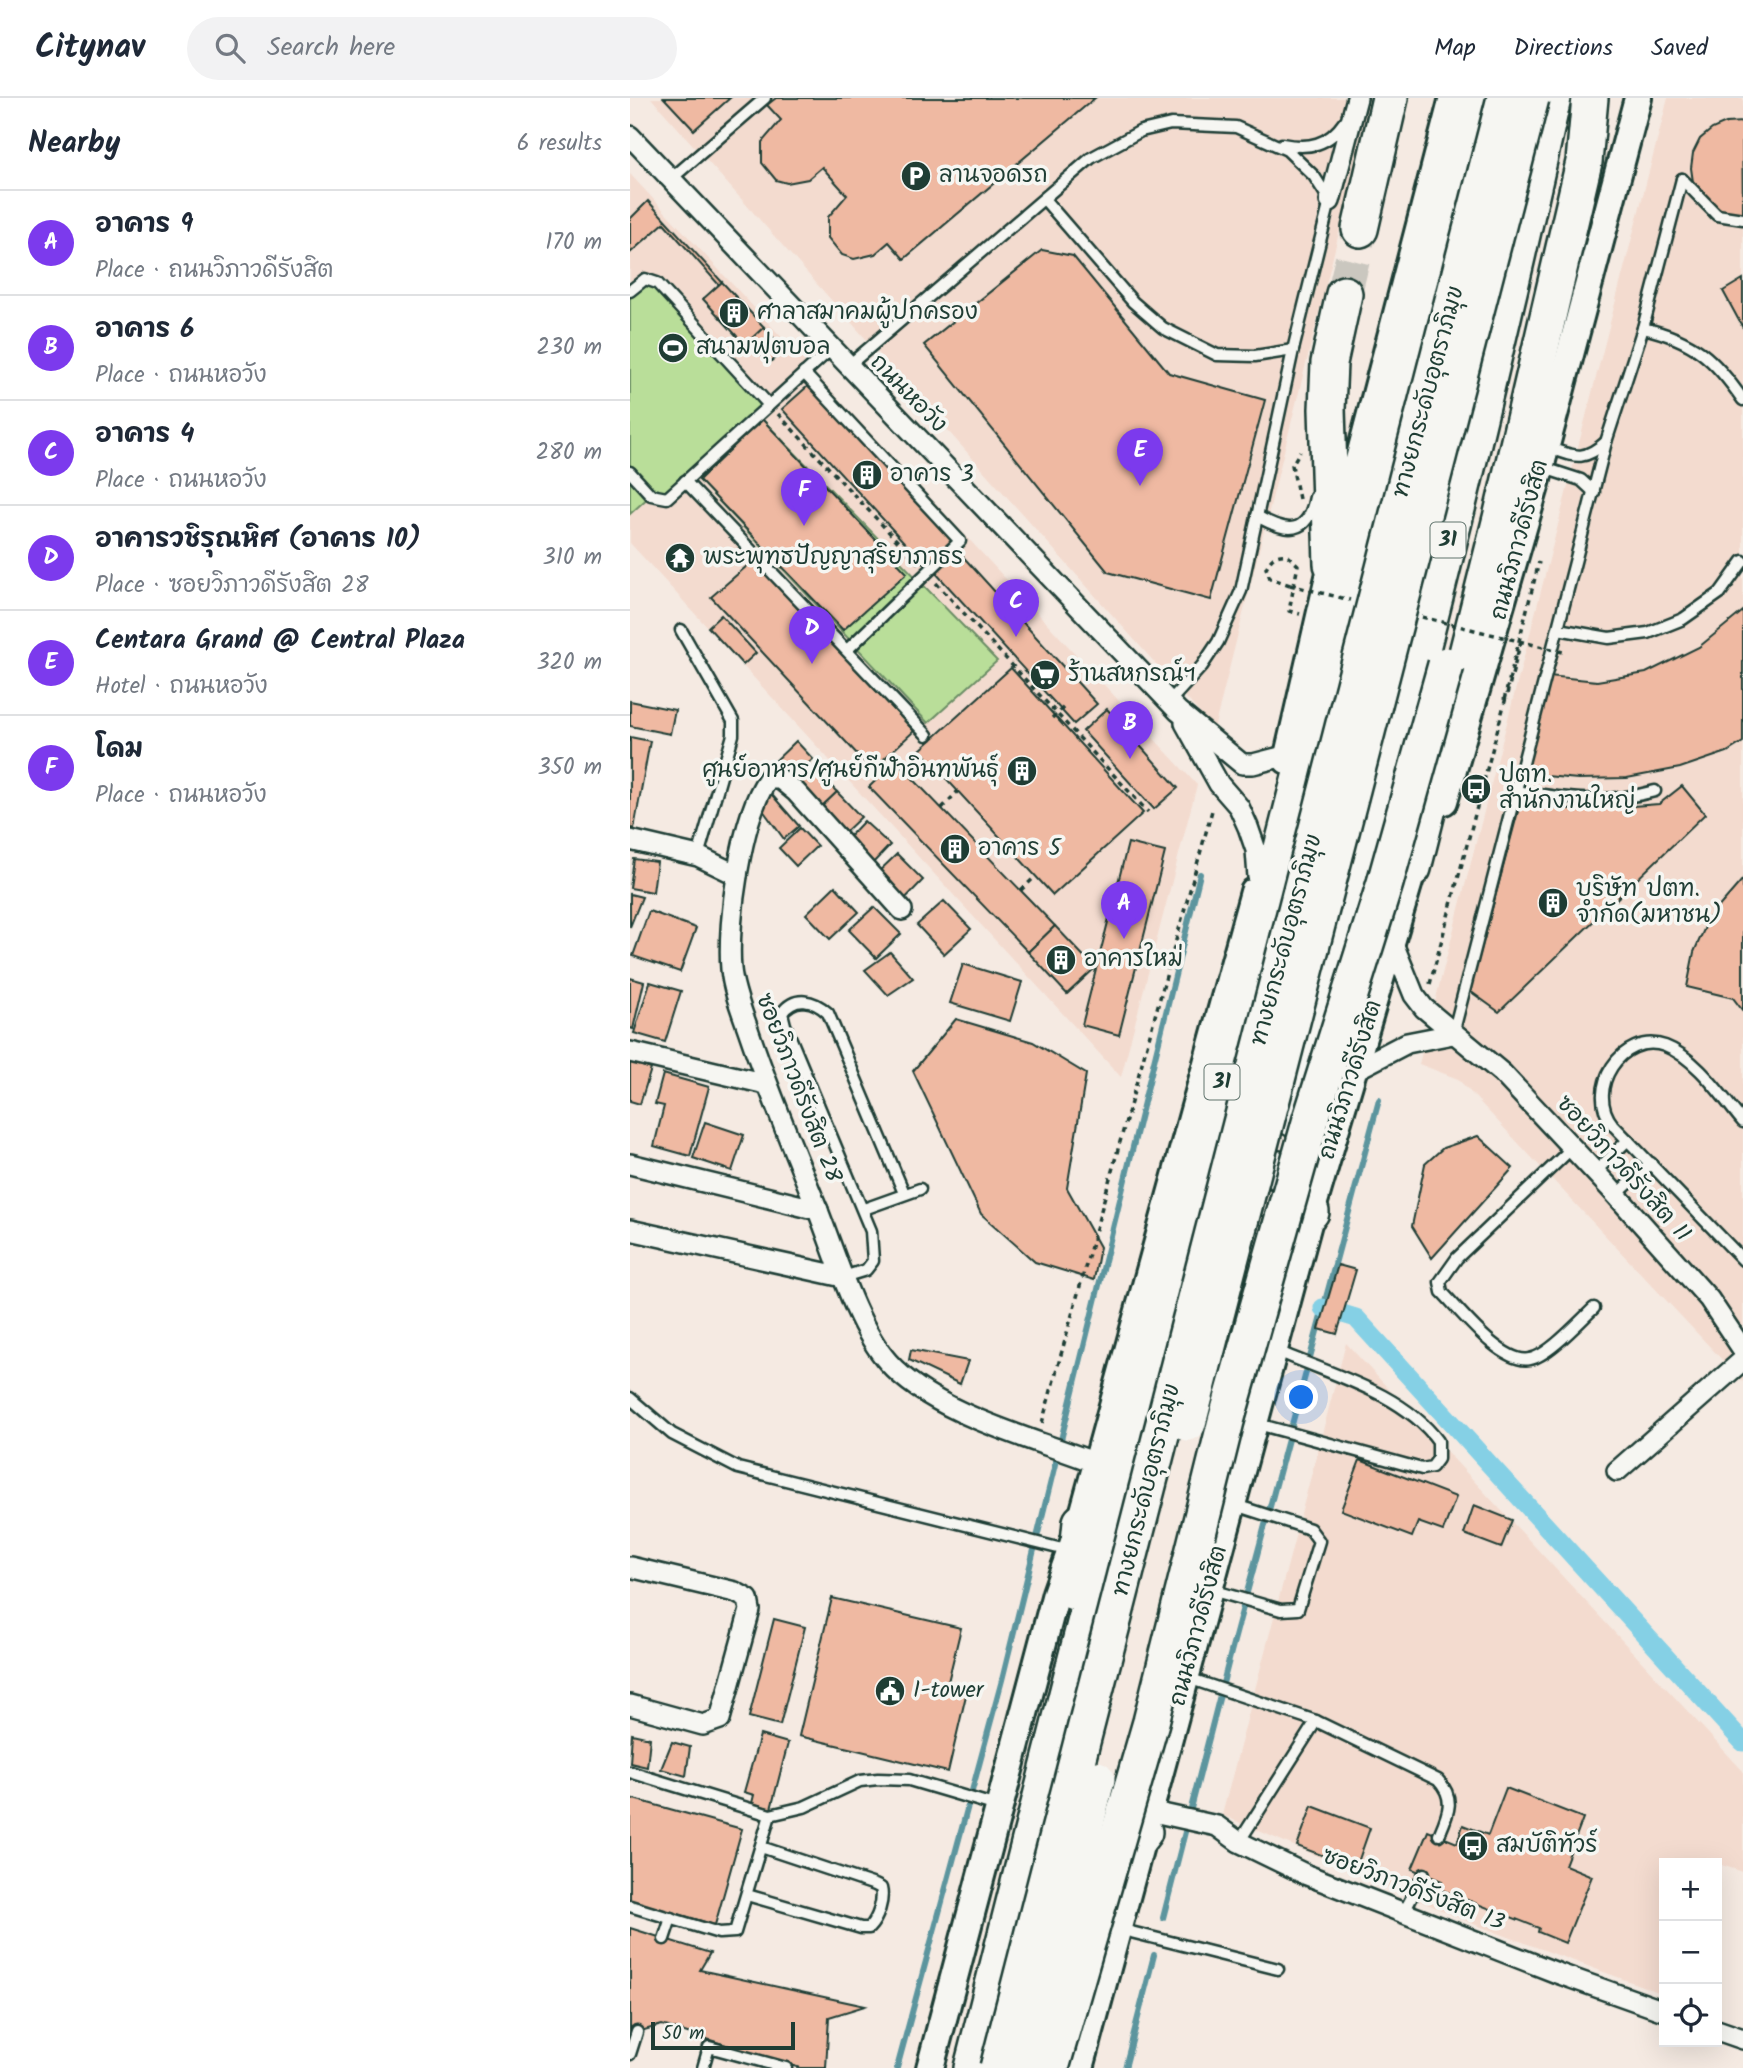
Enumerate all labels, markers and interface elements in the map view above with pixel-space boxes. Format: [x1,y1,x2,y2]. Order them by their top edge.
search box [187,17,677,80]
text: Citynav [35,22,145,75]
text: Search here [267,27,395,69]
icon: search [211,29,249,67]
text: Map [1434,29,1476,68]
text: Directions [1514,29,1613,68]
text: Saved [1651,29,1708,68]
text: Nearby [28,120,120,168]
text: 6 results [517,126,602,162]
place label: ลานจอดรถ [939,158,1048,194]
parking icon: ลานจอดรถ [899,159,933,193]
text: อาคาร 9 [95,204,193,246]
text: A [44,225,58,261]
text: 170 m [545,225,602,261]
text: Place · ถนนวิภาวดีรังสิต [95,253,334,289]
street label: ทางยกระดับอุตราภิมุข [1383,282,1475,502]
place label: ศาลาสมาคมผู้ปกครอง [757,295,978,331]
building icon: ศาลาสมาคมผู้ปกครอง [717,296,751,330]
text: อาคาร 6 [95,309,194,351]
text: B [44,330,58,366]
text: 230 m [536,330,602,366]
place label: สนามฟุตบอล [696,330,830,366]
sports icon: สนามฟุตบอล [656,331,690,365]
street label: ถนนหอวัง [861,346,955,442]
text: Place · ถนนหอวัง [95,358,267,394]
text: อาคาร 4 [95,414,194,456]
pin: E [1117,428,1163,486]
text: C [44,435,58,471]
text: 280 m [536,435,602,471]
street label: ถนนวิภาวดีรังสิต [1481,456,1559,624]
place label: อาคาร 3 [890,457,974,493]
building icon: อาคาร 3 [850,458,884,492]
text: Place · ถนนหอวัง [95,463,267,499]
pin: F [781,468,827,526]
text: อาคารวชิรุณหิศ (อาคาร 10) [95,519,421,561]
road number: 31 [1430,522,1466,558]
text: D [43,540,59,576]
text: 310 m [543,540,602,576]
place label: พระพุทธปัญญาสุริยาภาธร [703,540,963,576]
temple icon: พระพุทธปัญญาสุริยาภาธร [663,541,697,575]
text: Place · ซอยวิภาวดีรังสิต 28 [95,568,369,604]
pin: C [993,579,1039,637]
pin: D [789,606,835,664]
text: Centara Grand @ Central Plaza [95,620,465,662]
text: E [45,645,57,681]
text: 320 m [536,645,602,681]
place label: ร้านสหกรณ์ฯ [1068,657,1197,693]
supermarket icon: ร้านสหกรณ์ฯ [1028,658,1062,692]
text: Hotel · ถนนหอวัง [95,669,268,705]
pin: B [1107,701,1153,759]
text: โดม [95,729,143,771]
text: F [45,750,57,786]
text: 350 m [537,750,602,786]
place label: ศูนย์อาหาร/ศูนย์กีฬาอินทพันธุ์ [702,753,999,789]
building icon: ศูนย์อาหาร/ศูนย์กีฬาอินทพันธุ์ [1005,754,1039,788]
place label: ปตท. สำนักงานใหญ่ [1499,758,1635,820]
bus stop icon: ปตท. สำนักงานใหญ่ [1459,772,1493,806]
text: Place · ถนนหอวัง [95,778,267,814]
street label: ทางยกระดับอุตราภิมุข [1241,830,1333,1050]
place label: อาคาร 5 [978,831,1063,867]
building icon: อาคาร 5 [938,832,972,866]
place label: บริษัท ปตท. จำกัด(มหาชน) [1576,872,1722,934]
pin: A [1101,881,1147,939]
building icon: บริษัท ปตท. จำกัด(มหาชน) [1536,886,1570,920]
place label: อาคารใหม่ [1084,942,1183,978]
building icon: อาคารใหม่ [1044,943,1078,977]
street label: ซอยวิภาวดีรังสิต 28 [745,988,851,1188]
street label: ถนนวิภาวดีรังสิต [1310,996,1392,1164]
road number: 31 [1204,1065,1240,1100]
street label: ซอยวิภาวดีรังสิต 11 [1547,1087,1699,1251]
street label: ทางยกระดับอุตราภิมุข [1103,1380,1191,1600]
your location [1284,1380,1318,1414]
street label: ถนนวิภาวดีรังสิต [1160,1542,1238,1710]
place label: I-tower [913,1673,985,1709]
public building icon: I-tower [873,1674,907,1708]
place label: สมบัติทัวร์ [1496,1828,1597,1864]
bus stop icon: สมบัติทัวร์ [1456,1829,1490,1863]
street label: ซอยวิภาวดีรังสิต 13 [1316,1839,1510,1941]
map controls [1659,1858,1722,2047]
button: + [1659,1858,1722,1921]
button: − [1659,1921,1722,1984]
button: locate [1659,1984,1722,2047]
scale bar [651,2019,794,2051]
text: 50 m [662,2019,704,2049]

